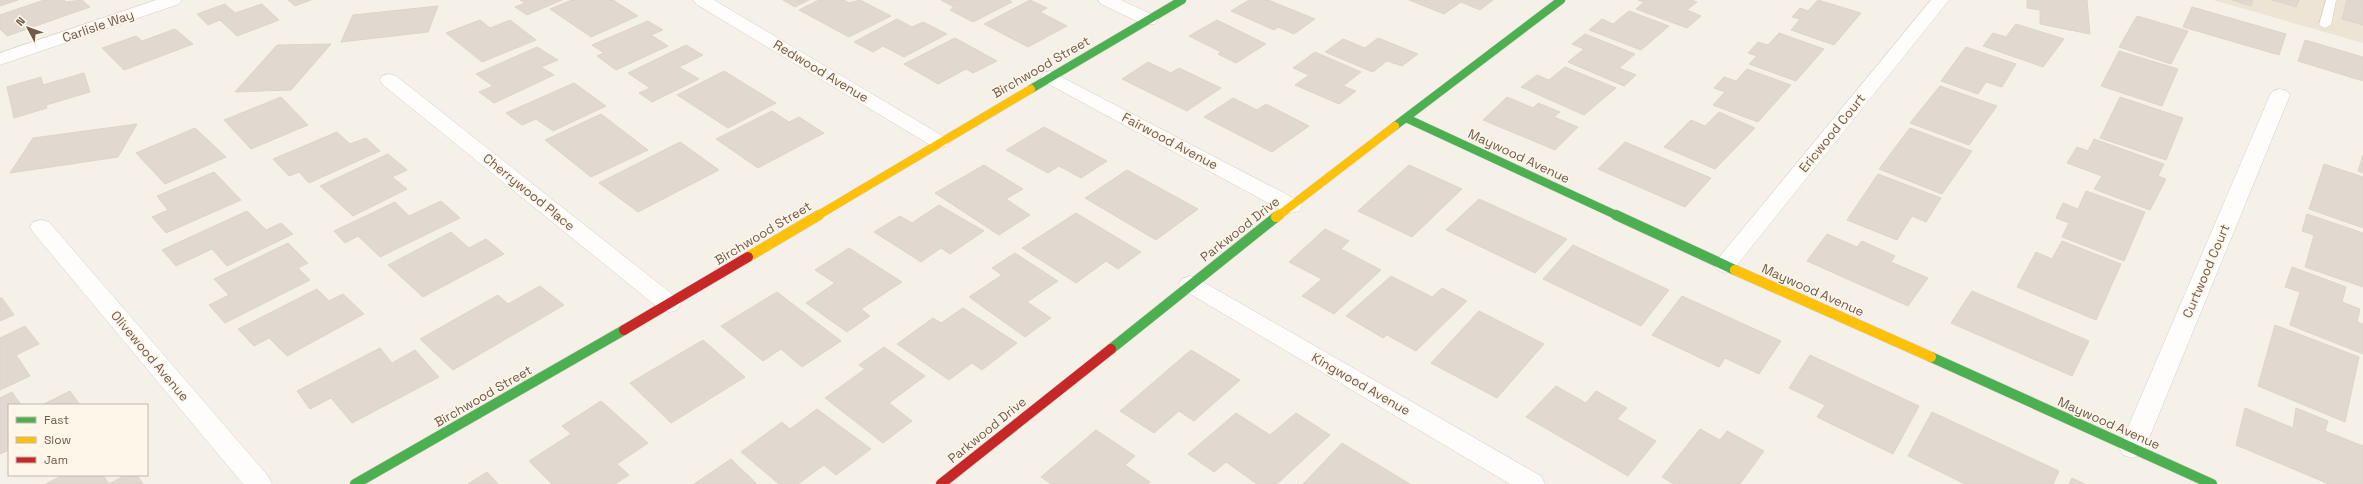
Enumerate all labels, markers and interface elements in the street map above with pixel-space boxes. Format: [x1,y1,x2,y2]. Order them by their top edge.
street label: Carlisle Way [60,6,136,46]
north arrow [8,8,48,48]
text: N [13,14,28,29]
street label: Birchwood Street [989,32,1093,102]
street label: Redwood Avenue [770,36,872,106]
street label: Ericwood Court [1795,90,1869,176]
street label: Fairwood Avenue [1119,109,1221,173]
street label: Maywood Avenue [1465,125,1573,187]
street label: Cherrywood Place [480,150,578,234]
street label: Parkwood Drive [1197,193,1283,265]
street label: Birchwood Street [712,197,814,269]
street label: Curtwood Court [2179,221,2233,321]
street label: Maywood Avenue [1759,260,1867,320]
street label: Olivewood Avenue [107,307,193,405]
street label: Kingwood Avenue [1309,349,1413,419]
street label: Birchwood Street [431,361,535,431]
street label: Parkwood Drive [944,393,1030,467]
street label: Maywood Avenue [2055,393,2163,453]
legend [8,404,148,476]
text: Fast [44,412,69,428]
text: Slow [44,432,71,448]
text: Jam [44,452,68,468]

